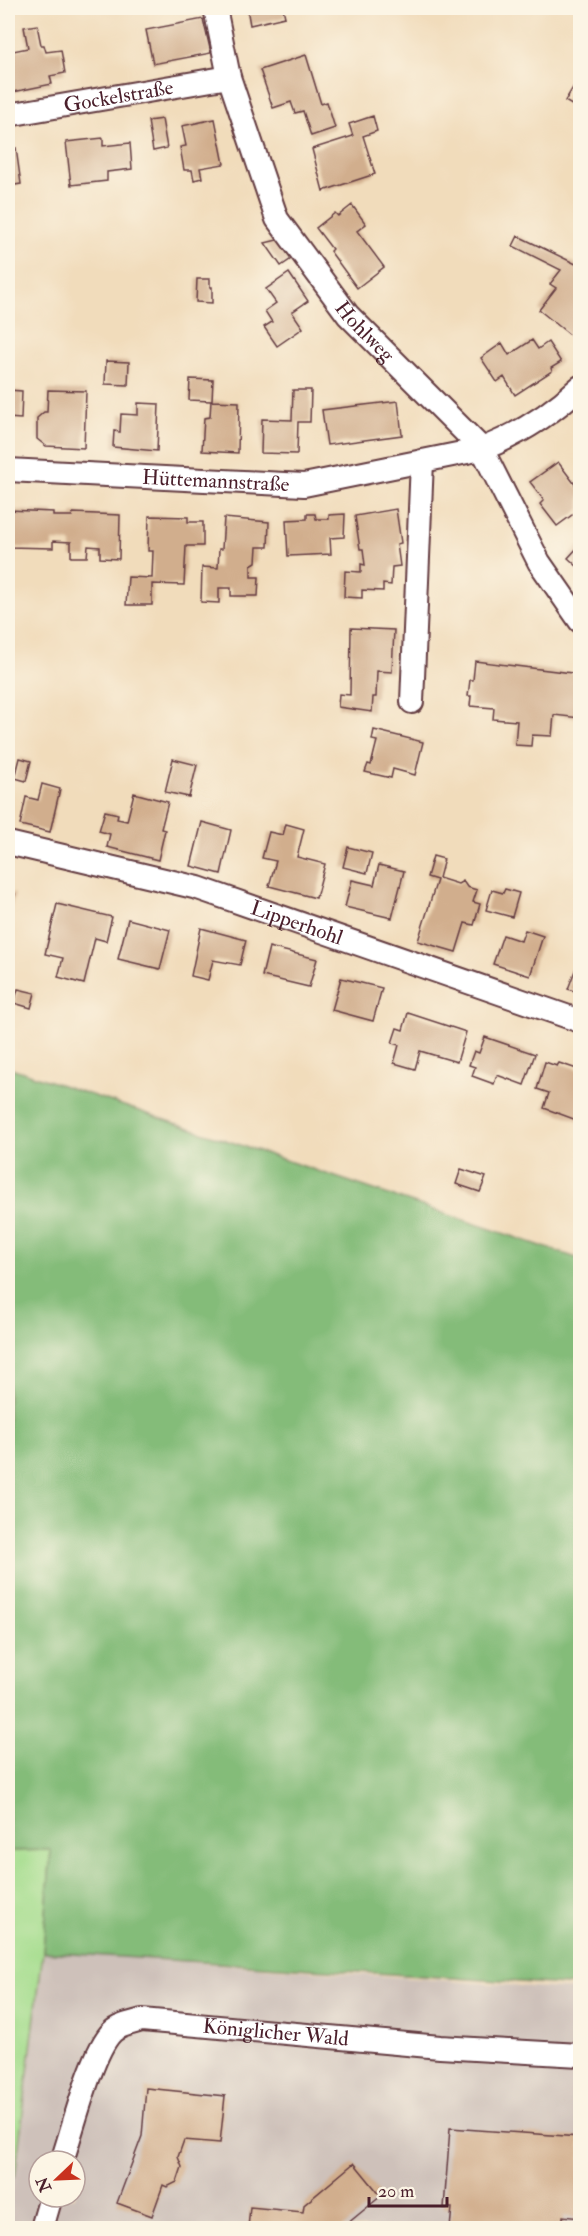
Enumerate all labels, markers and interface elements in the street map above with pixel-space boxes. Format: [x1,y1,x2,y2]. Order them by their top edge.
street label: Gockelstraße [62,74,176,119]
street label: Hohlweg [328,296,401,368]
street label: Hüttemannstraße [141,464,290,498]
street label: Lipperhohl [247,894,347,952]
street label: Königlicher Wald [202,2013,350,2053]
north arrow [27,2149,87,2209]
scale bar [369,2170,447,2208]
text: N [32,2173,57,2196]
text: 20 m [378,2180,414,2203]

